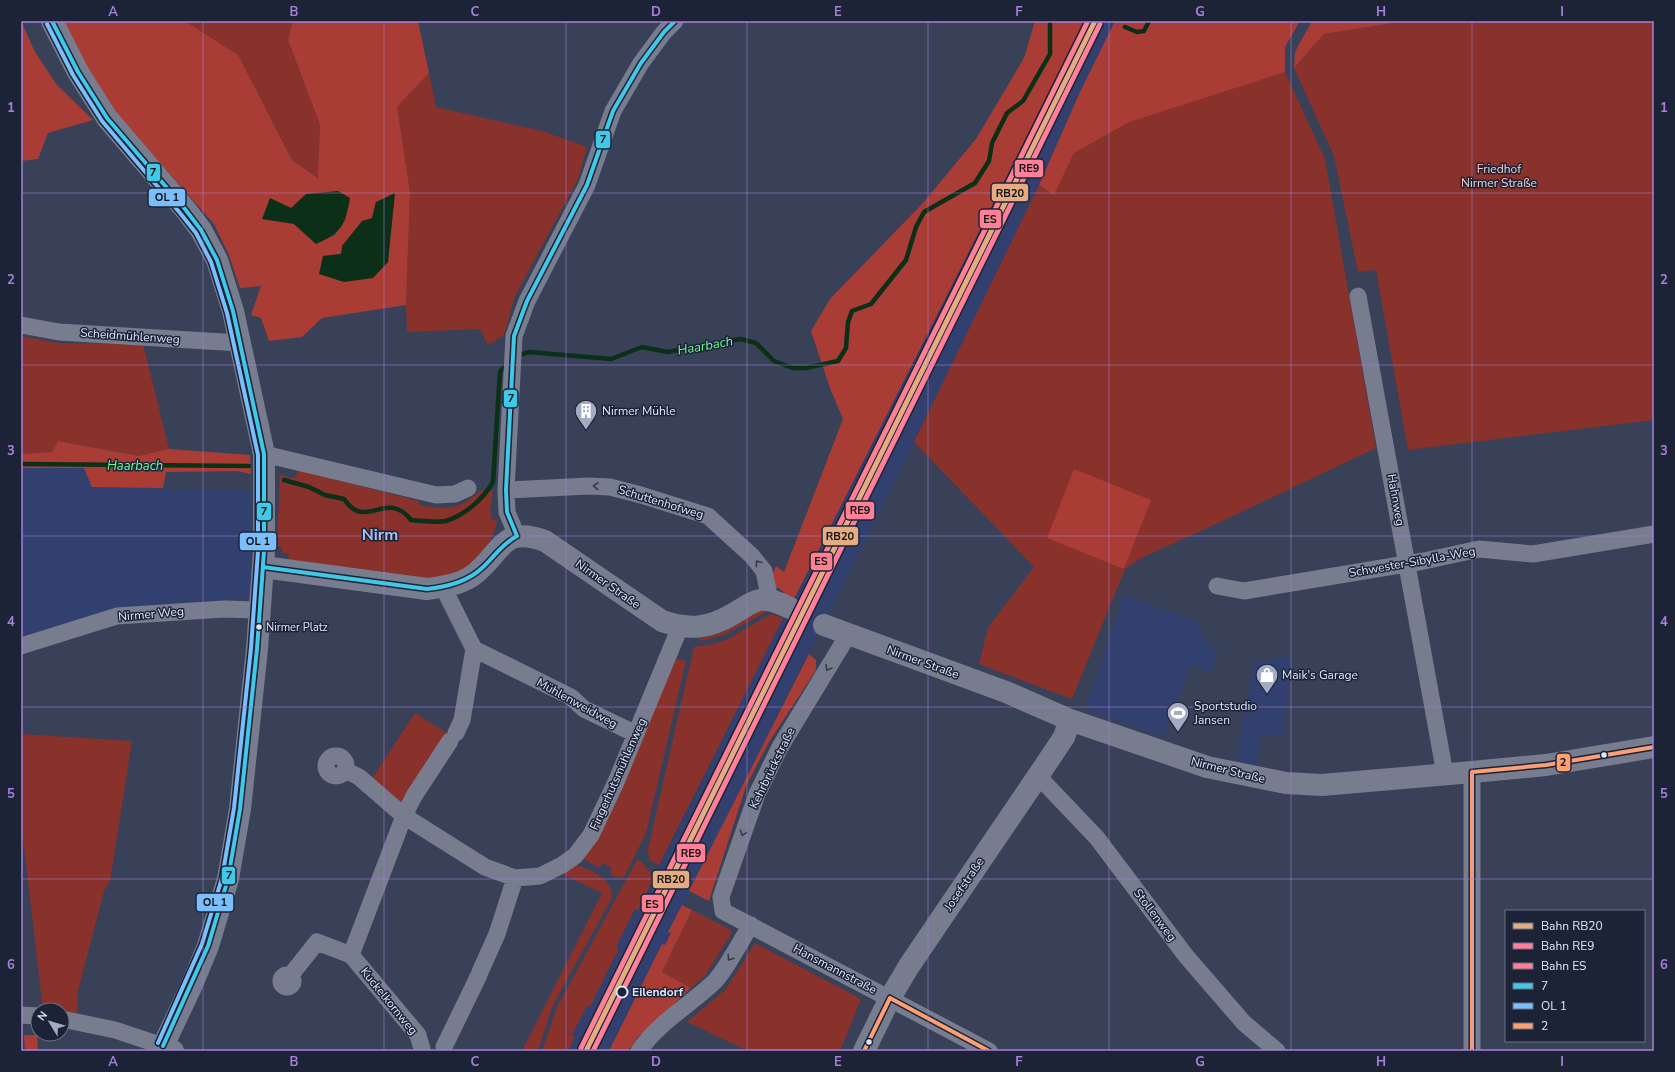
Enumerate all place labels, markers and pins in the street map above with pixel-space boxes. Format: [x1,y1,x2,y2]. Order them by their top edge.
building icon: Nirmer Mühle [573,398,599,431]
place label: Nirmer Mühle [602,403,676,419]
place label: Nirmer Platz [266,620,328,635]
marker: Nirmer Platz [254,622,264,632]
shop icon: Maik's Garage [1254,662,1280,695]
place label: Maik's Garage [1282,667,1358,683]
place label: Sportstudio Jansen [1193,698,1257,728]
sports icon: Sportstudio Jansen [1165,700,1191,733]
unlabelled marker [1599,750,1609,760]
place label: Eilendorf [632,984,684,1000]
marker: Eilendorf [615,985,629,999]
unlabelled marker [864,1037,874,1047]

